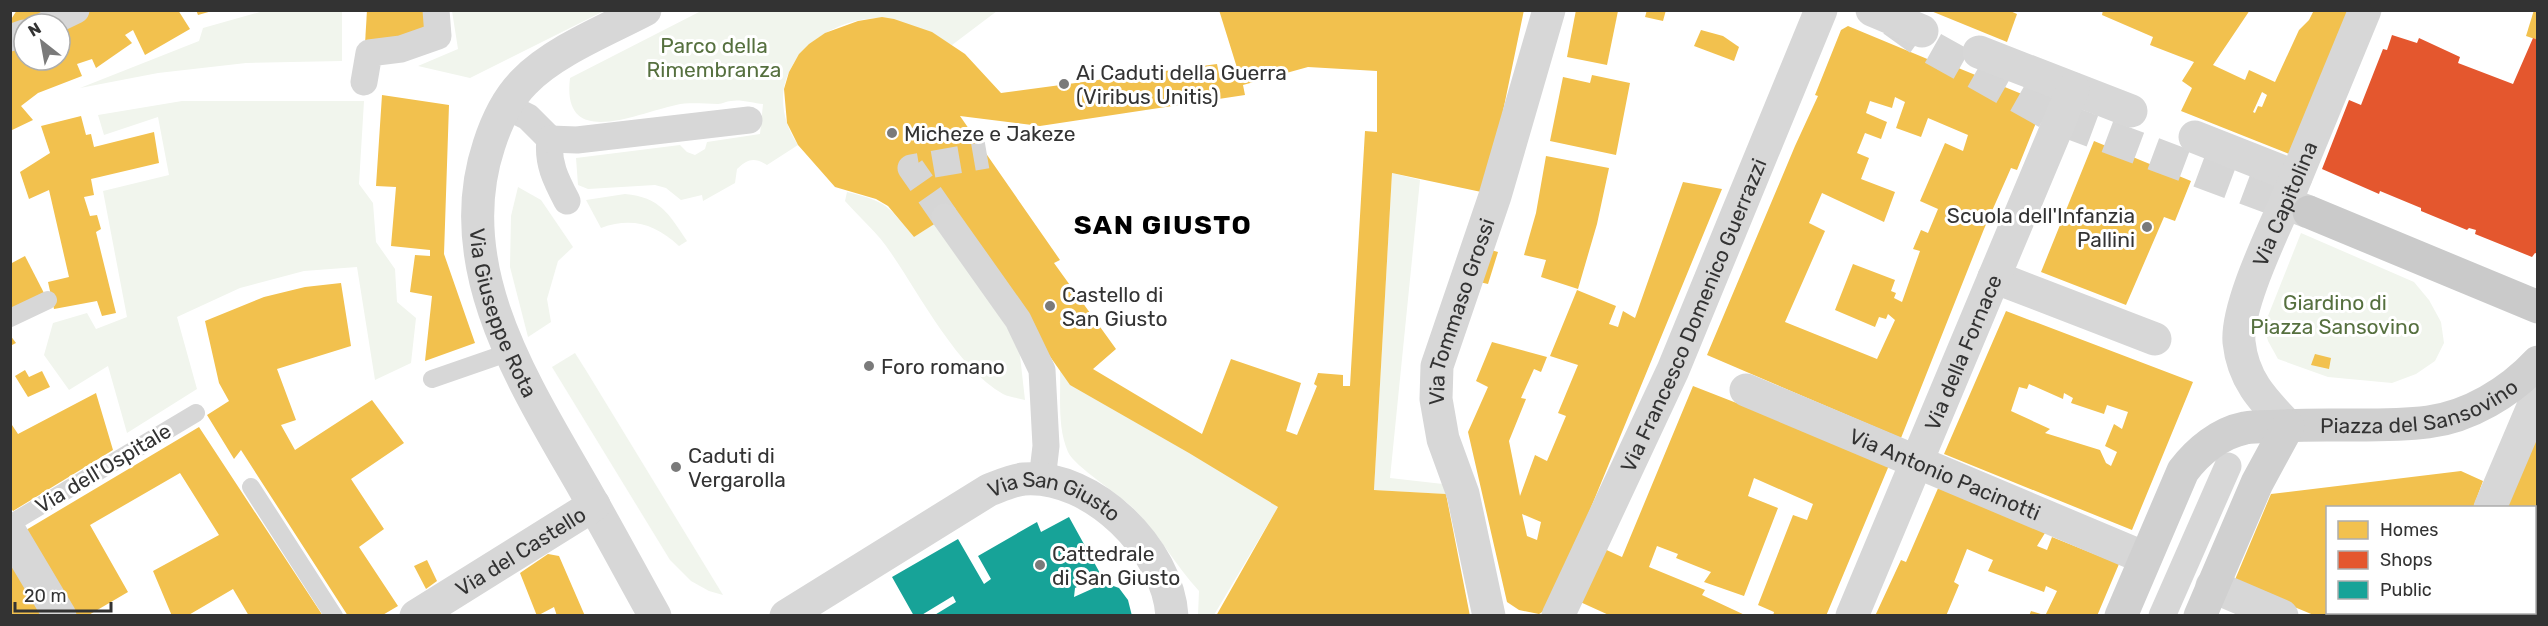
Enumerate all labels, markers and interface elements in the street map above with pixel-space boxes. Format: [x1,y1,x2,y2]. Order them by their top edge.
north arrow [12,12,72,72]
text: N [25,18,44,41]
park label: Parco della Rimembranza [647,33,781,82]
place label: Ai Caduti della Guerra (Viribus Unitis) [1076,60,1287,109]
marker: Ai Caduti della Guerra (Viribus Unitis) [1057,77,1071,91]
place label: Micheze e Jakeze [904,121,1075,146]
marker: Micheze e Jakeze [885,126,899,140]
street label: Via Capitolina [2247,137,2322,270]
street label: Via Francesco Domenico Guerrazzi [1615,155,1771,476]
place label: Scuola dell'Infanzia Pallini [1947,203,2135,252]
district label: SAN GIUSTO [1074,209,1252,241]
street label: Via Tommaso Grossi [1423,215,1499,406]
marker: Scuola dell'Infanzia Pallini [2140,220,2154,234]
street label: Via Giuseppe Rota [465,227,543,401]
street label: Via della Fornace [1919,271,2006,434]
place label: Castello di San Giusto [1062,282,1168,331]
park label: Giardino di Piazza Sansovino [2250,290,2420,339]
marker: Castello di San Giusto [1043,299,1057,313]
place label: Foro romano [881,354,1005,379]
marker: Foro romano [862,359,876,373]
street label: Piazza del Sansovino [2320,373,2522,438]
street label: Via dell'Ospitale [31,418,175,518]
street label: Via Antonio Pacinotti [1846,423,2044,525]
place label: Caduti di Vergarolla [688,443,786,492]
marker: Caduti di Vergarolla [669,460,683,474]
street label: Via San Giusto [984,466,1126,526]
street label: Via del Castello [451,501,590,601]
legend [2326,506,2536,614]
text: Homes [2380,519,2438,541]
place label: Cattedrale di San Giusto [1052,541,1180,590]
text: Shops [2380,549,2432,571]
marker: Cattedrale di San Giusto [1033,558,1047,572]
scale bar [15,575,111,613]
text: Public [2380,579,2432,601]
text: 20 m [24,585,66,607]

